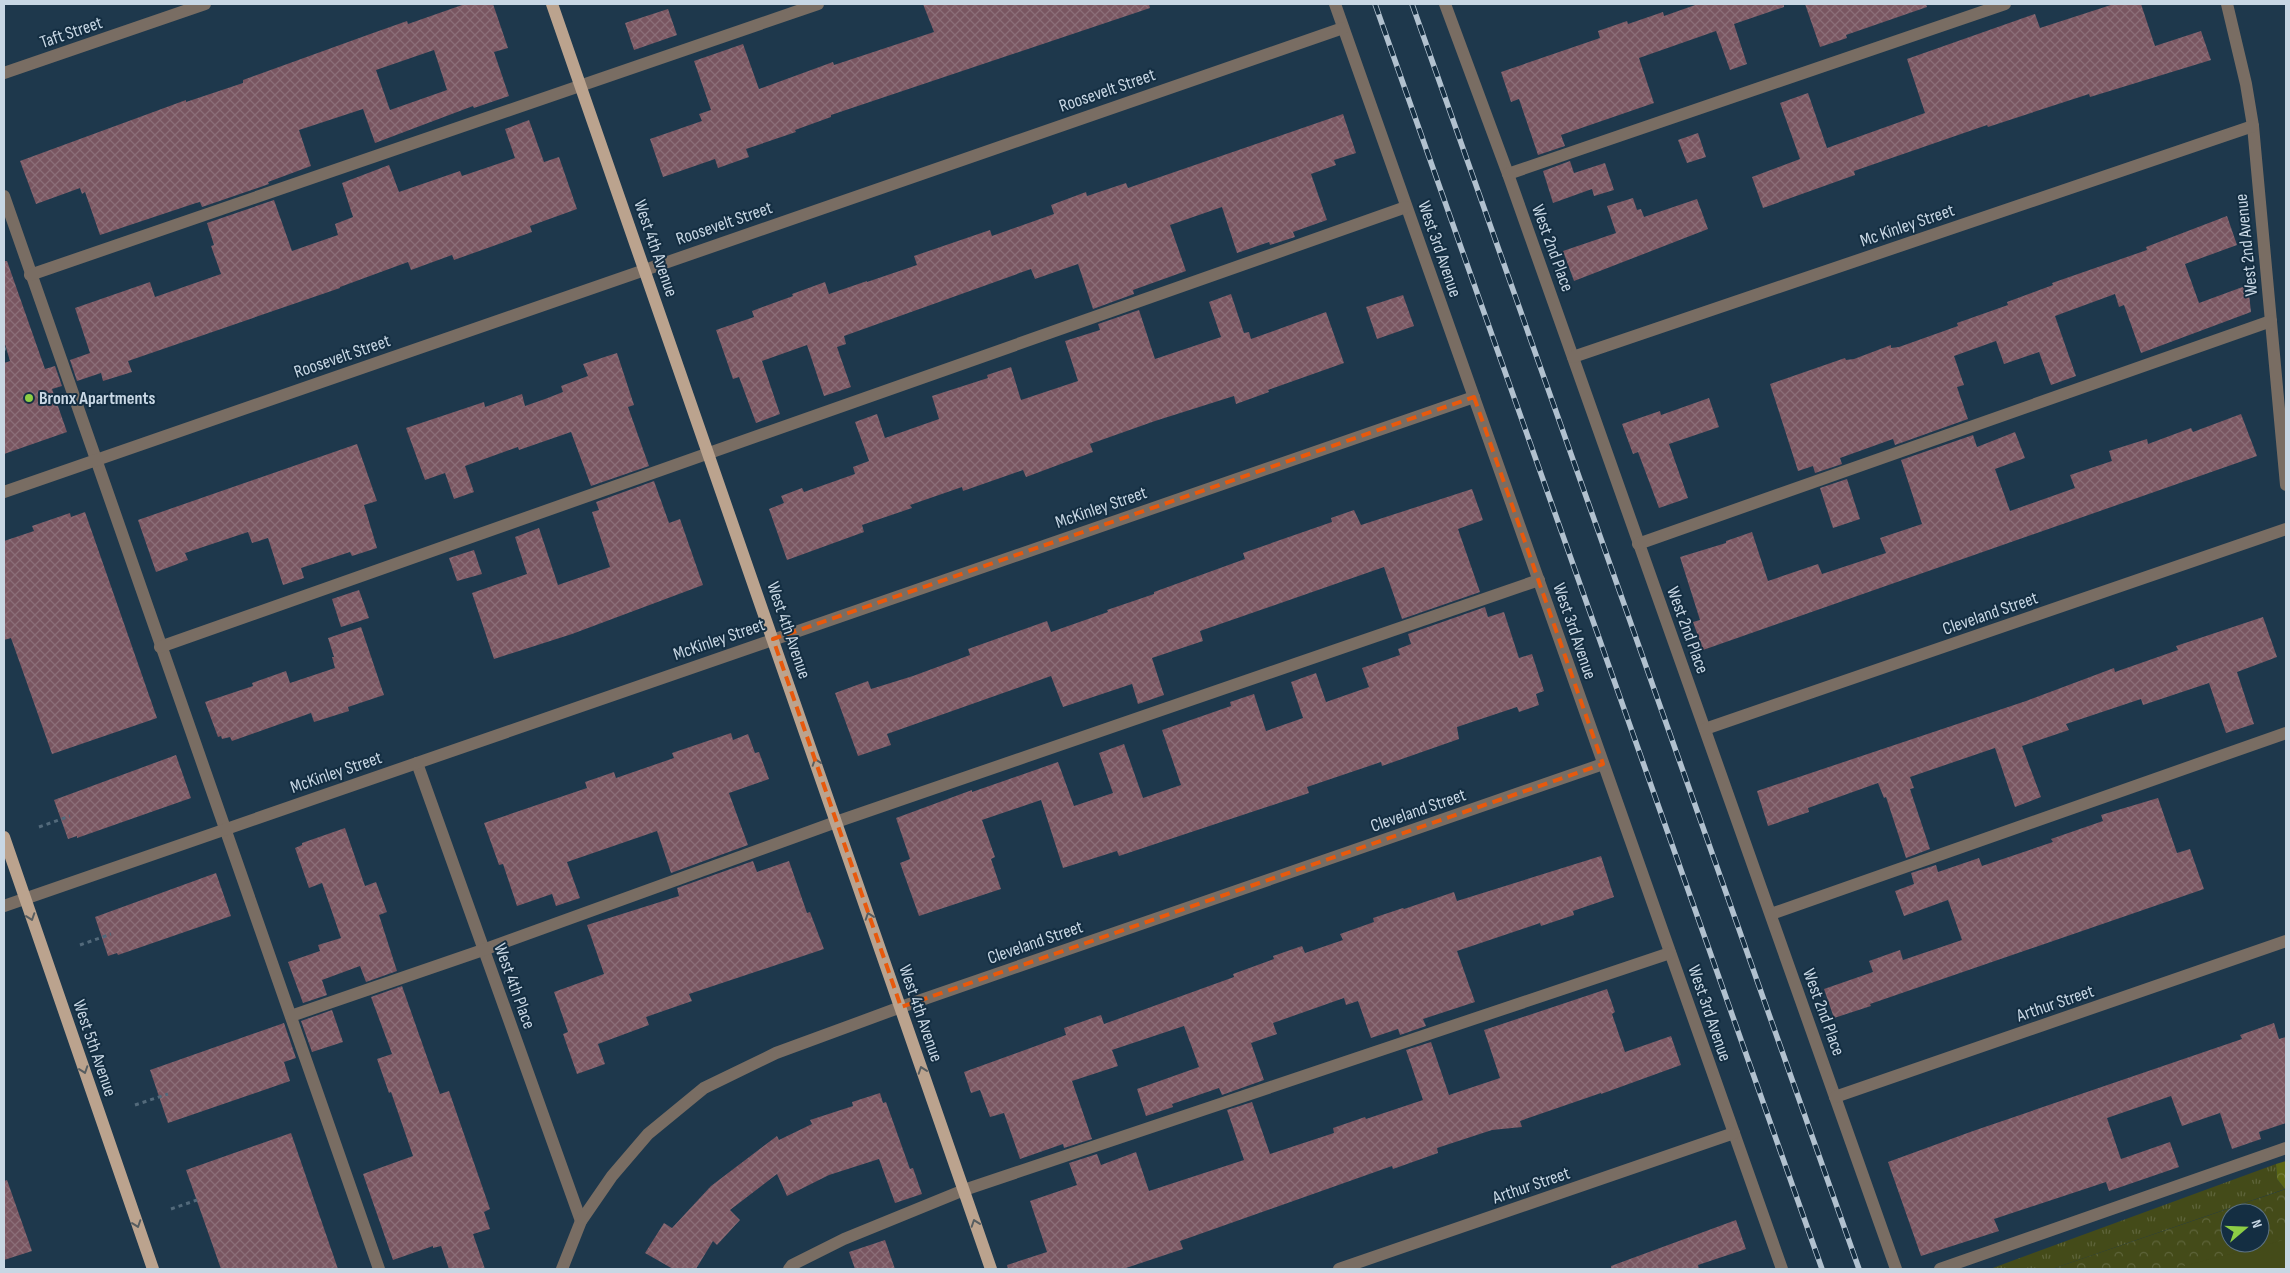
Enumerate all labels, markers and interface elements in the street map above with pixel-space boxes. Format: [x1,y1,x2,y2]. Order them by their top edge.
street label: Taft Street [37,12,106,53]
street label: Roosevelt Street [1056,64,1158,117]
street label: West 2nd Avenue [2231,193,2262,297]
street label: West 4th Avenue [629,197,682,299]
street label: Roosevelt Street [673,197,775,250]
street label: West 3rd Avenue [1413,198,1466,300]
street label: Mc Kinley Street [1857,199,1958,251]
street label: West 2nd Place [1527,202,1578,295]
street label: Roosevelt Street [291,330,393,383]
place label: Bronx Apartments [39,388,156,409]
marker: Bronx Apartments [23,392,35,404]
street label: McKinley Street [1053,482,1150,533]
street label: West 4th Avenue [762,579,815,681]
street label: West 3rd Avenue [1548,580,1601,682]
street label: West 2nd Place [1662,584,1713,677]
street label: Cleveland Street [1940,587,2041,640]
street label: McKinley Street [671,614,768,665]
street label: McKinley Street [288,747,385,798]
one-way arrow [812,759,822,767]
street label: Cleveland Street [1368,784,1469,837]
one-way arrow [25,912,35,920]
one-way arrow [865,912,875,921]
street label: Cleveland Street [985,916,1086,969]
street label: West 4th Place [489,941,540,1032]
street label: West 4th Avenue [894,962,947,1064]
street label: West 3rd Avenue [1683,962,1736,1064]
street label: West 2nd Place [1798,966,1849,1059]
street label: Arthur Street [2013,980,2097,1027]
street label: West 5th Avenue [68,997,121,1099]
one-way arrow [78,1065,88,1074]
one-way arrow [918,1066,928,1074]
street label: Arthur Street [1489,1162,1573,1209]
north arrow [2220,1203,2270,1253]
text: N [2248,1218,2266,1230]
one-way arrow [131,1219,141,1227]
one-way arrow [971,1219,981,1228]

